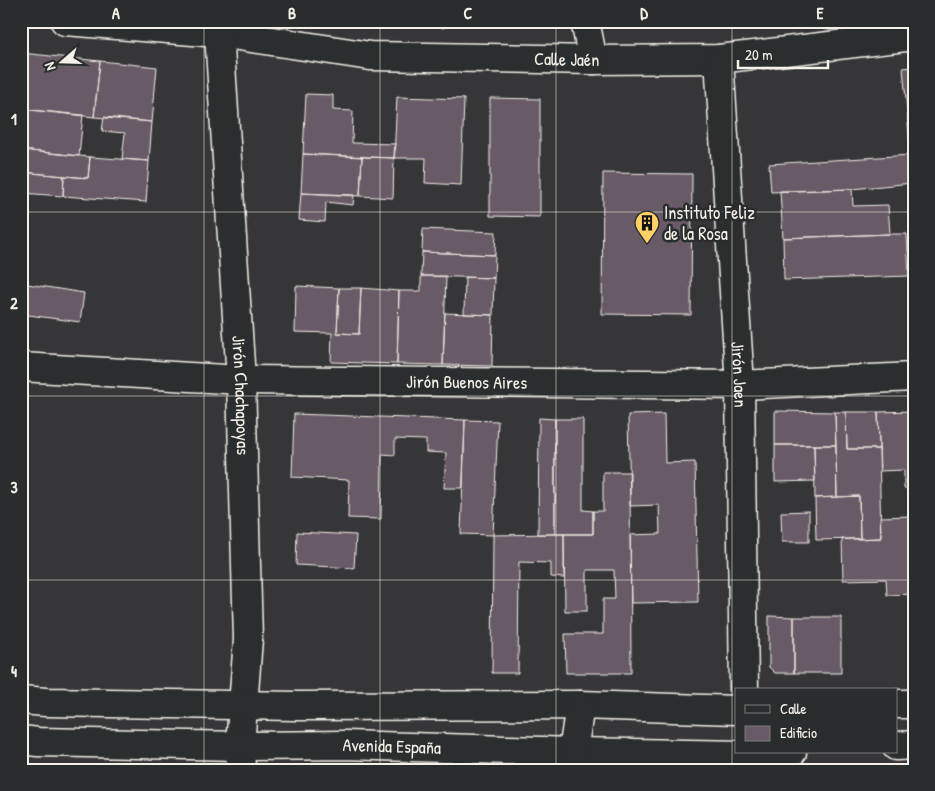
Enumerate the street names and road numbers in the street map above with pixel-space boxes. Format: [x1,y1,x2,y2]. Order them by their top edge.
street label: Calle Jaén [534,46,599,72]
street label: Jirón Chachapoyas [226,334,256,455]
street label: Jirón Jaen [725,340,753,408]
street label: Jirón Buenos Aires [406,369,527,395]
street label: Avenida España [342,732,441,760]

